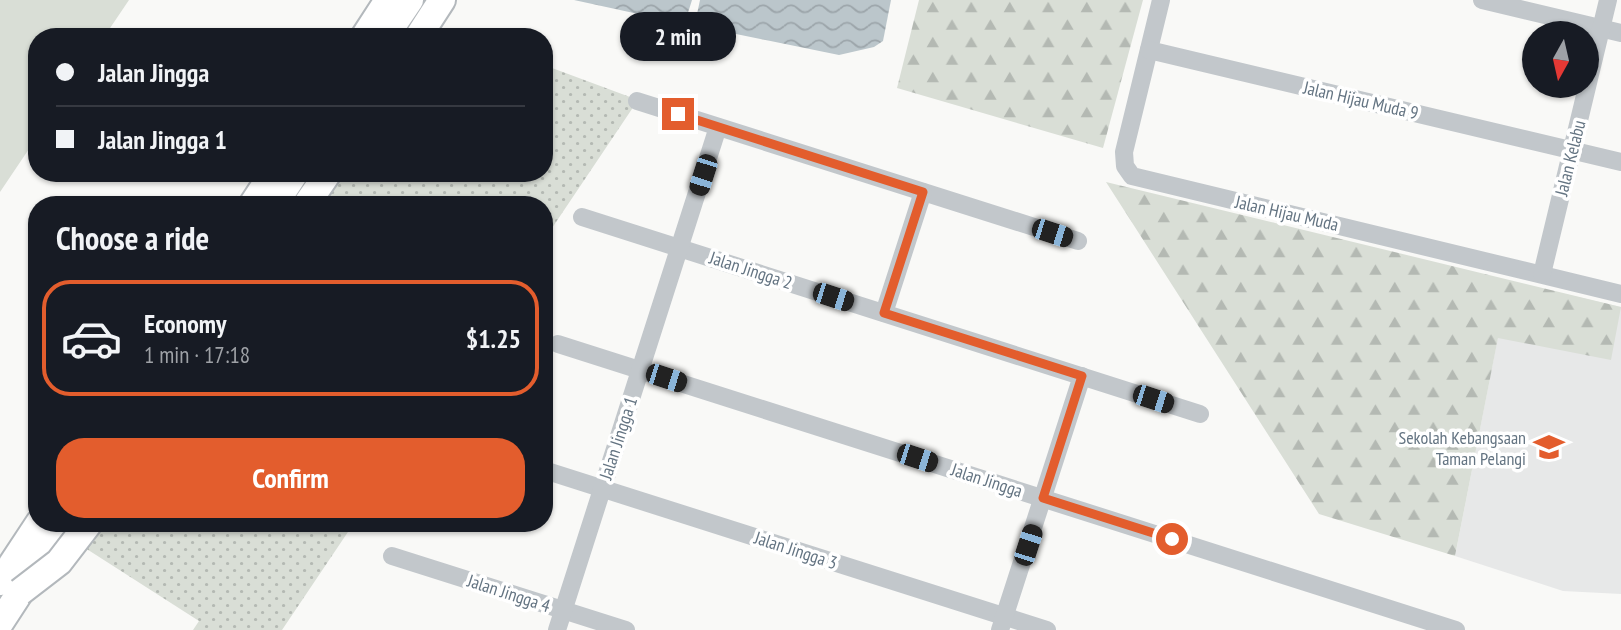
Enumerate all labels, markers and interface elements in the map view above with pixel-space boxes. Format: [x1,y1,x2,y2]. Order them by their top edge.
callout: 2 min [620,12,736,61]
north arrow [1522,21,1600,98]
map controls [1522,21,1599,98]
text: 2 min [655,22,701,51]
text: Jalan Jingga [98,56,209,89]
street label: Jalan Hijau Muda 9 [1300,75,1421,124]
route end [662,98,694,130]
street label: Jalan Kelabu [1549,118,1591,199]
text: Jalan Jingga 1 [98,123,227,156]
car [687,152,720,198]
street label: Jalan Hijau Muda [1232,190,1341,236]
text: Choose a ride [56,217,209,259]
car [1029,217,1076,249]
street label: Jalan Jingga 2 [706,246,795,294]
car [810,281,857,313]
icon: car [60,307,123,370]
text: Economy [144,307,226,340]
text: $1.25 [466,322,521,355]
text: 1 min · 17:18 [144,340,250,369]
car [643,362,690,394]
car [1130,383,1177,415]
street label: Jalan Jingga 1 [594,394,642,483]
place label: Sekolah Kebangsaan Taman Pelangi [1398,426,1526,470]
school or university icon: Sekolah Kebangsaan Taman Pelangi [1532,430,1566,464]
button: Confirm [56,438,525,518]
car [894,442,941,474]
street label: Jalan Jingga [948,457,1026,502]
car [1012,522,1045,568]
route start [1156,523,1188,555]
street label: Jalan Jingga 3 [751,526,840,574]
street label: Jalan Jingga 4 [464,569,553,617]

